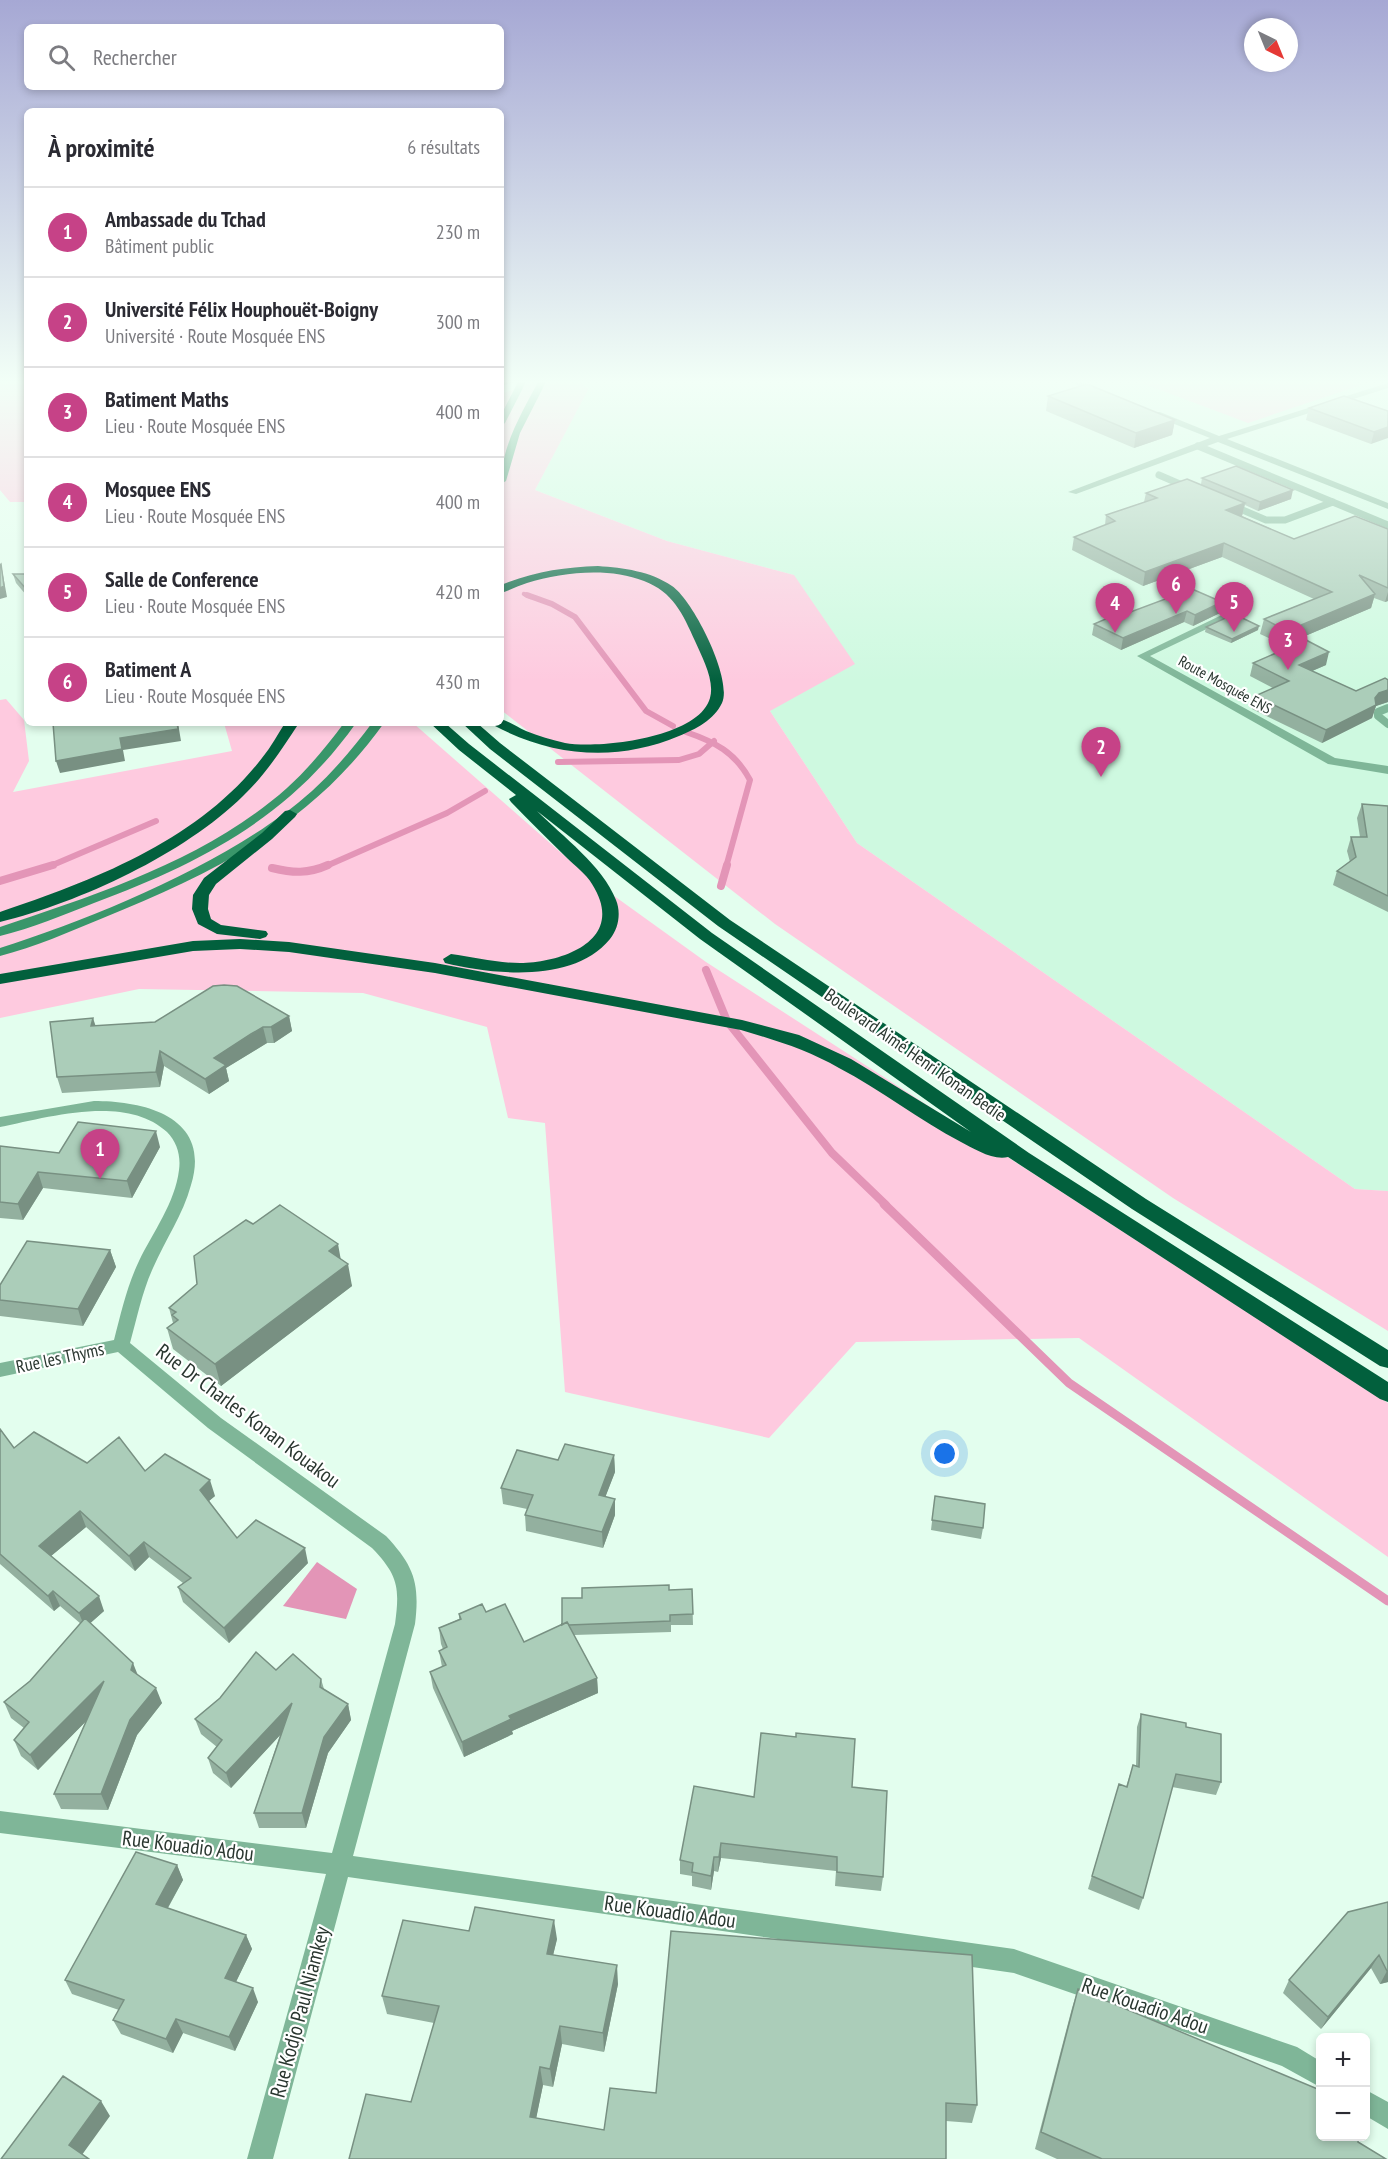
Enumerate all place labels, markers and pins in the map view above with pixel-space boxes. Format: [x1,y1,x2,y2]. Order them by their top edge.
pin: 6 [1156,564,1196,614]
pin: 5 [1214,582,1254,632]
pin: 4 [1096,584,1134,633]
pin: 3 [1268,620,1308,670]
pin: 2 [1082,728,1120,777]
pin: 1 [80,1130,120,1179]

